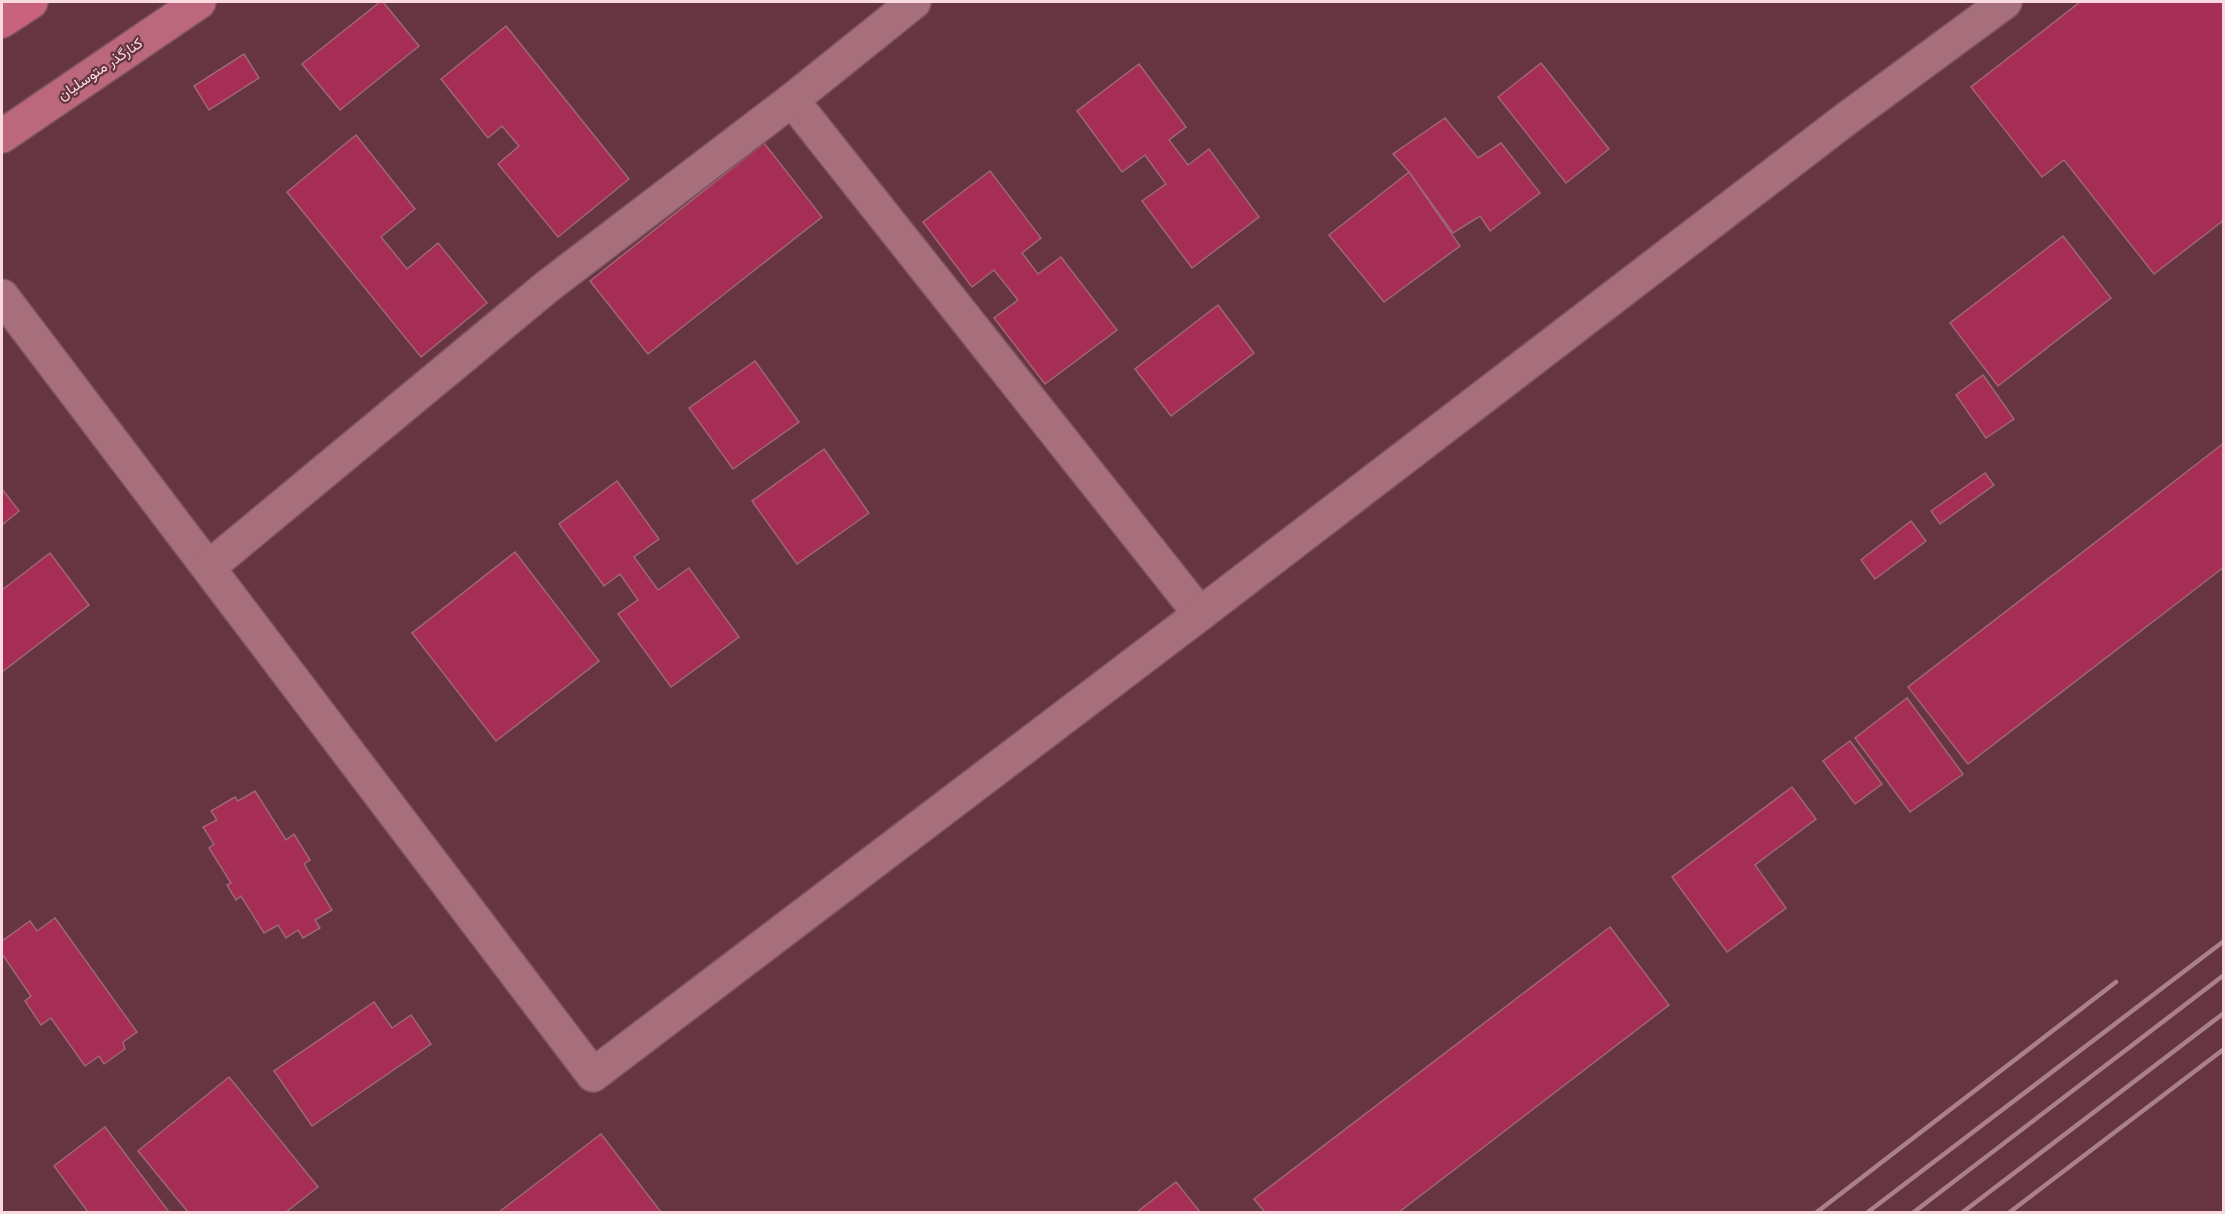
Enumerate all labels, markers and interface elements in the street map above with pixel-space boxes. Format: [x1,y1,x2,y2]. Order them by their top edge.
street label: کنارگذر متوسلیان [54,34,146,104]

